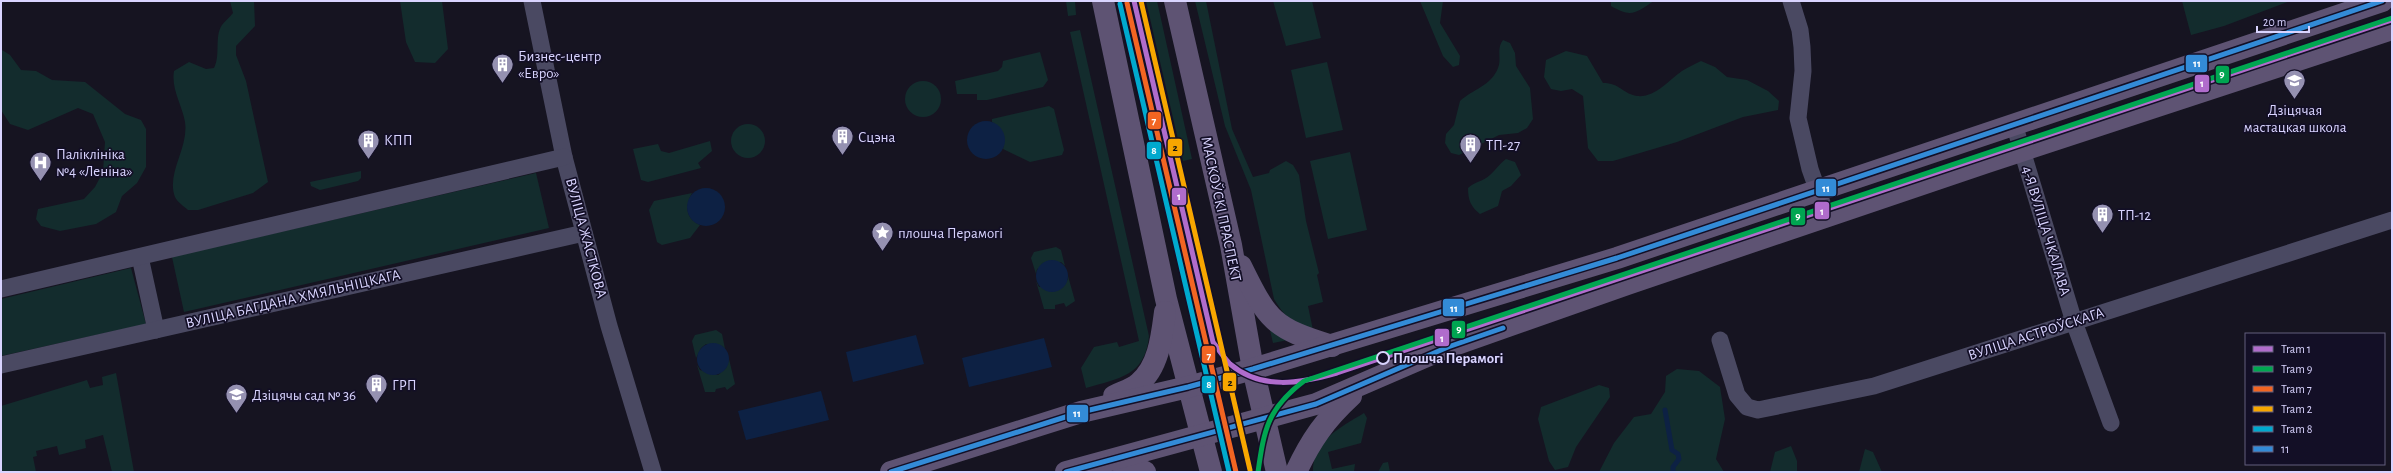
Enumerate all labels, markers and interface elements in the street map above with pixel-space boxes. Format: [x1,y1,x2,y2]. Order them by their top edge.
scale bar [2257,8,2309,34]
text: 20 m [2263,16,2286,28]
place label: Бизнес-центр «Евро» [518,49,602,81]
building icon: Бизнес-центр «Евро» [489,52,515,85]
line badge: 11 [2185,54,2208,73]
text: 11 [2193,58,2201,69]
line badge: 9 [2215,65,2230,84]
school or university icon: Дзіцячая мастацкая школа [2282,68,2308,101]
text: 9 [2219,69,2225,80]
line badge: 1 [2194,74,2210,93]
text: 1 [2200,78,2204,89]
place label: Дзіцячая мастацкая школа [2243,103,2347,135]
line badge: 7 [1147,111,1162,130]
text: 7 [1152,115,1157,126]
building icon: Сцэна [830,124,856,157]
building icon: КПП [356,127,382,160]
place label: Сцэна [858,130,896,145]
building icon: ТП-27 [1457,132,1483,165]
place label: КПП [384,133,413,148]
street label: МАСКОЎСКІ ПРАСПЕКТ [1198,135,1245,283]
line badge: 2 [1167,138,1183,157]
place label: ТП-27 [1486,138,1520,153]
line badge: 8 [1146,141,1162,160]
text: 2 [1172,142,1178,153]
text: 8 [1151,145,1157,156]
place label: Паліклініка №4 «Леніна» [56,147,132,179]
hospital icon: Паліклініка №4 «Леніна» [27,150,53,183]
street label: 4-Я ВУЛІЦА ЧКАЛАВА [2019,164,2073,298]
street label: ВУЛІЦА ЖАСТКОВА [563,176,609,300]
line badge: 11 [1815,178,1837,197]
text: 11 [1822,183,1830,194]
line badge: 1 [1171,187,1187,206]
text: 1 [1177,191,1181,202]
line badge: 1 [1814,201,1830,220]
building icon: ТП-12 [2089,202,2115,235]
text: 1 [1820,206,1824,217]
line badge: 9 [1790,207,1806,226]
place label: ТП-12 [2118,208,2151,223]
text: 9 [1795,211,1801,222]
place icon: плошча Перамогі [870,220,896,253]
place label: плошча Перамогі [898,226,1003,241]
street label: ВУЛІЦА БАГДАНА ХМЯЛЬНІЦКАГА [184,267,402,331]
line badge: 11 [1442,298,1465,317]
text: 11 [1450,303,1458,314]
street label: ВУЛІЦА АСТРОЎСКАГА [1966,304,2106,363]
line badge: 9 [1451,320,1466,339]
text: 9 [1456,324,1462,335]
line badge: 1 [1434,328,1450,347]
text: 1 [1440,333,1444,344]
legend [2245,333,2385,465]
text: Tram 1 [2281,343,2311,355]
line badge: 7 [1201,345,1216,364]
text: 7 [1207,350,1212,361]
marker: Плошча Перамогі [1376,351,1390,365]
place label: Плошча Перамогі [1393,351,1504,366]
text: Tram 9 [2281,363,2313,375]
building icon: ГРП [363,372,389,405]
line badge: 2 [1222,372,1237,392]
line badge: 8 [1201,375,1216,394]
text: 2 [1227,377,1233,388]
place label: ГРП [392,378,417,393]
text: 8 [1206,379,1212,390]
school or university icon: Дзіцячы сад № 36 [224,382,250,415]
text: Tram 7 [2281,383,2312,395]
place label: Дзіцячы сад № 36 [252,388,356,403]
text: Tram 2 [2281,403,2313,415]
line badge: 11 [1066,404,1089,423]
text: 11 [1073,408,1081,419]
text: Tram 8 [2281,423,2313,435]
text: 11 [2281,443,2289,455]

